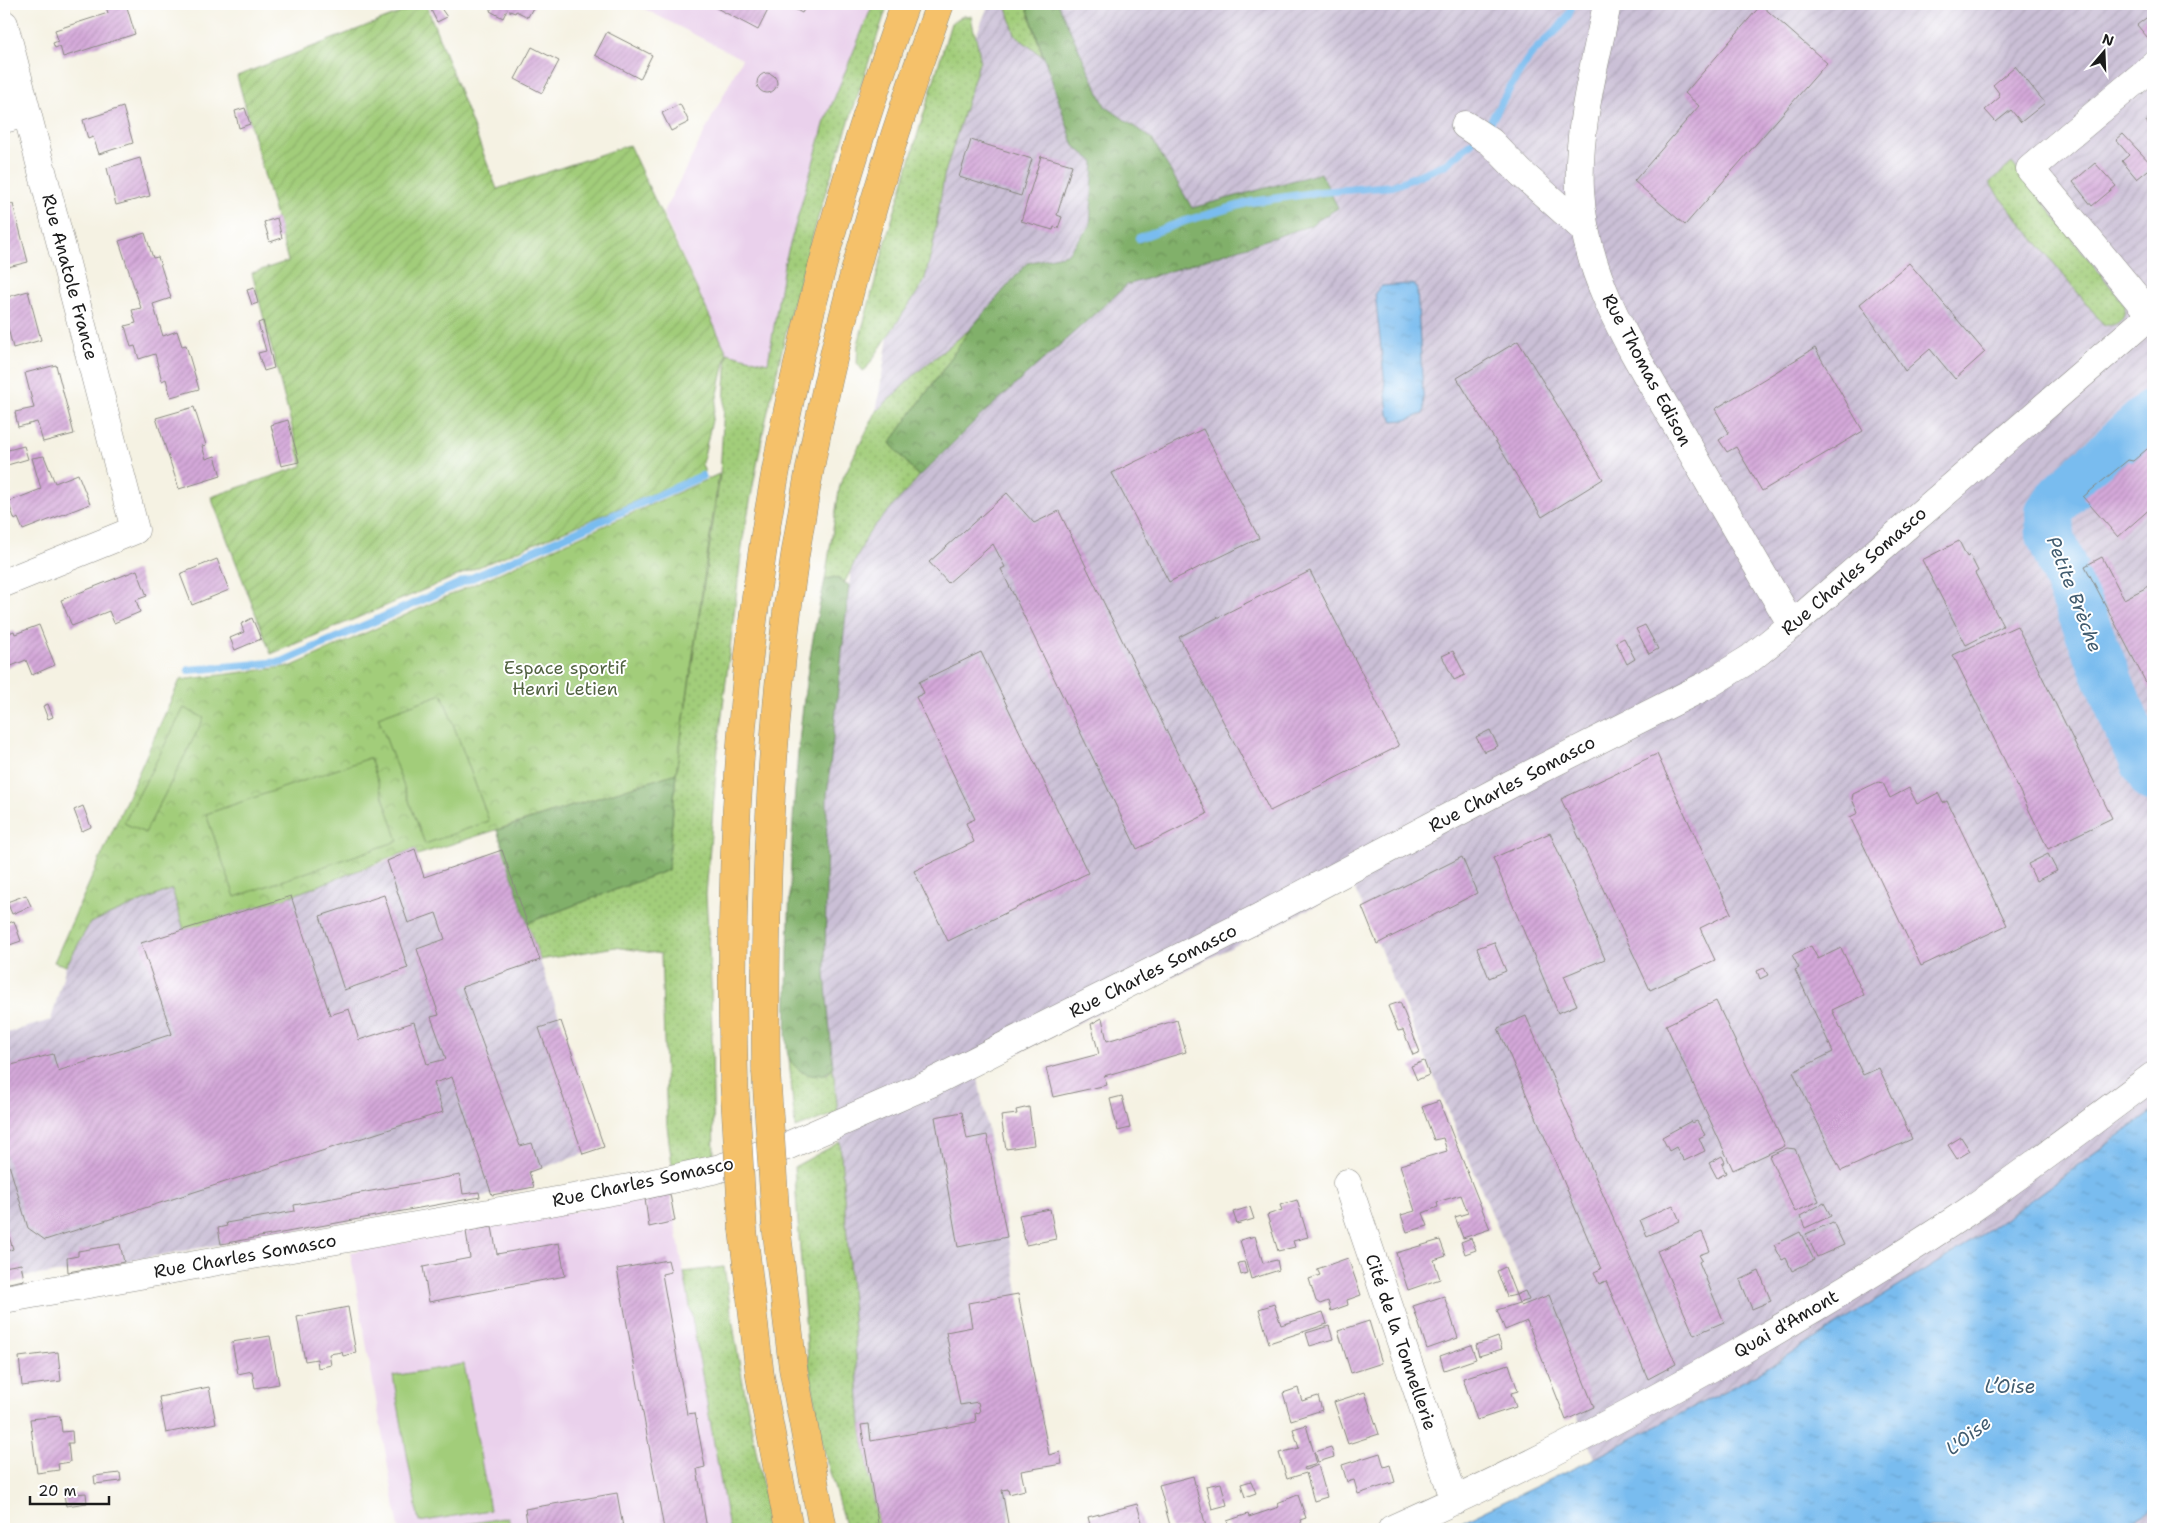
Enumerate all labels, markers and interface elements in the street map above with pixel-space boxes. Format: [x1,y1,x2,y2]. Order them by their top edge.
north arrow [2080,28,2130,78]
text: N [2100,29,2116,50]
street label: Rue Anatole France [36,191,104,363]
street label: Rue Thomas Edison [1597,289,1697,451]
street label: Rue Charles Somasco [1776,501,1932,641]
water label: Petite Brèche [2041,533,2108,656]
park label: Espace sportif Henri Letien [504,656,627,701]
street label: Rue Charles Somasco [1425,730,1599,838]
street label: Rue Charles Somasco [1065,918,1241,1024]
street label: Rue Charles Somasco [550,1151,736,1213]
street label: Rue Charles Somasco [152,1228,338,1284]
street label: Cité de la Tonnellerie [1360,1251,1442,1433]
street label: Quai d'Amont [1729,1284,1843,1364]
water label: L’Oise [1984,1374,2036,1399]
water label: L'Oise [1940,1410,1996,1461]
scale bar [30,1473,109,1505]
text: 20 m [38,1481,77,1501]

